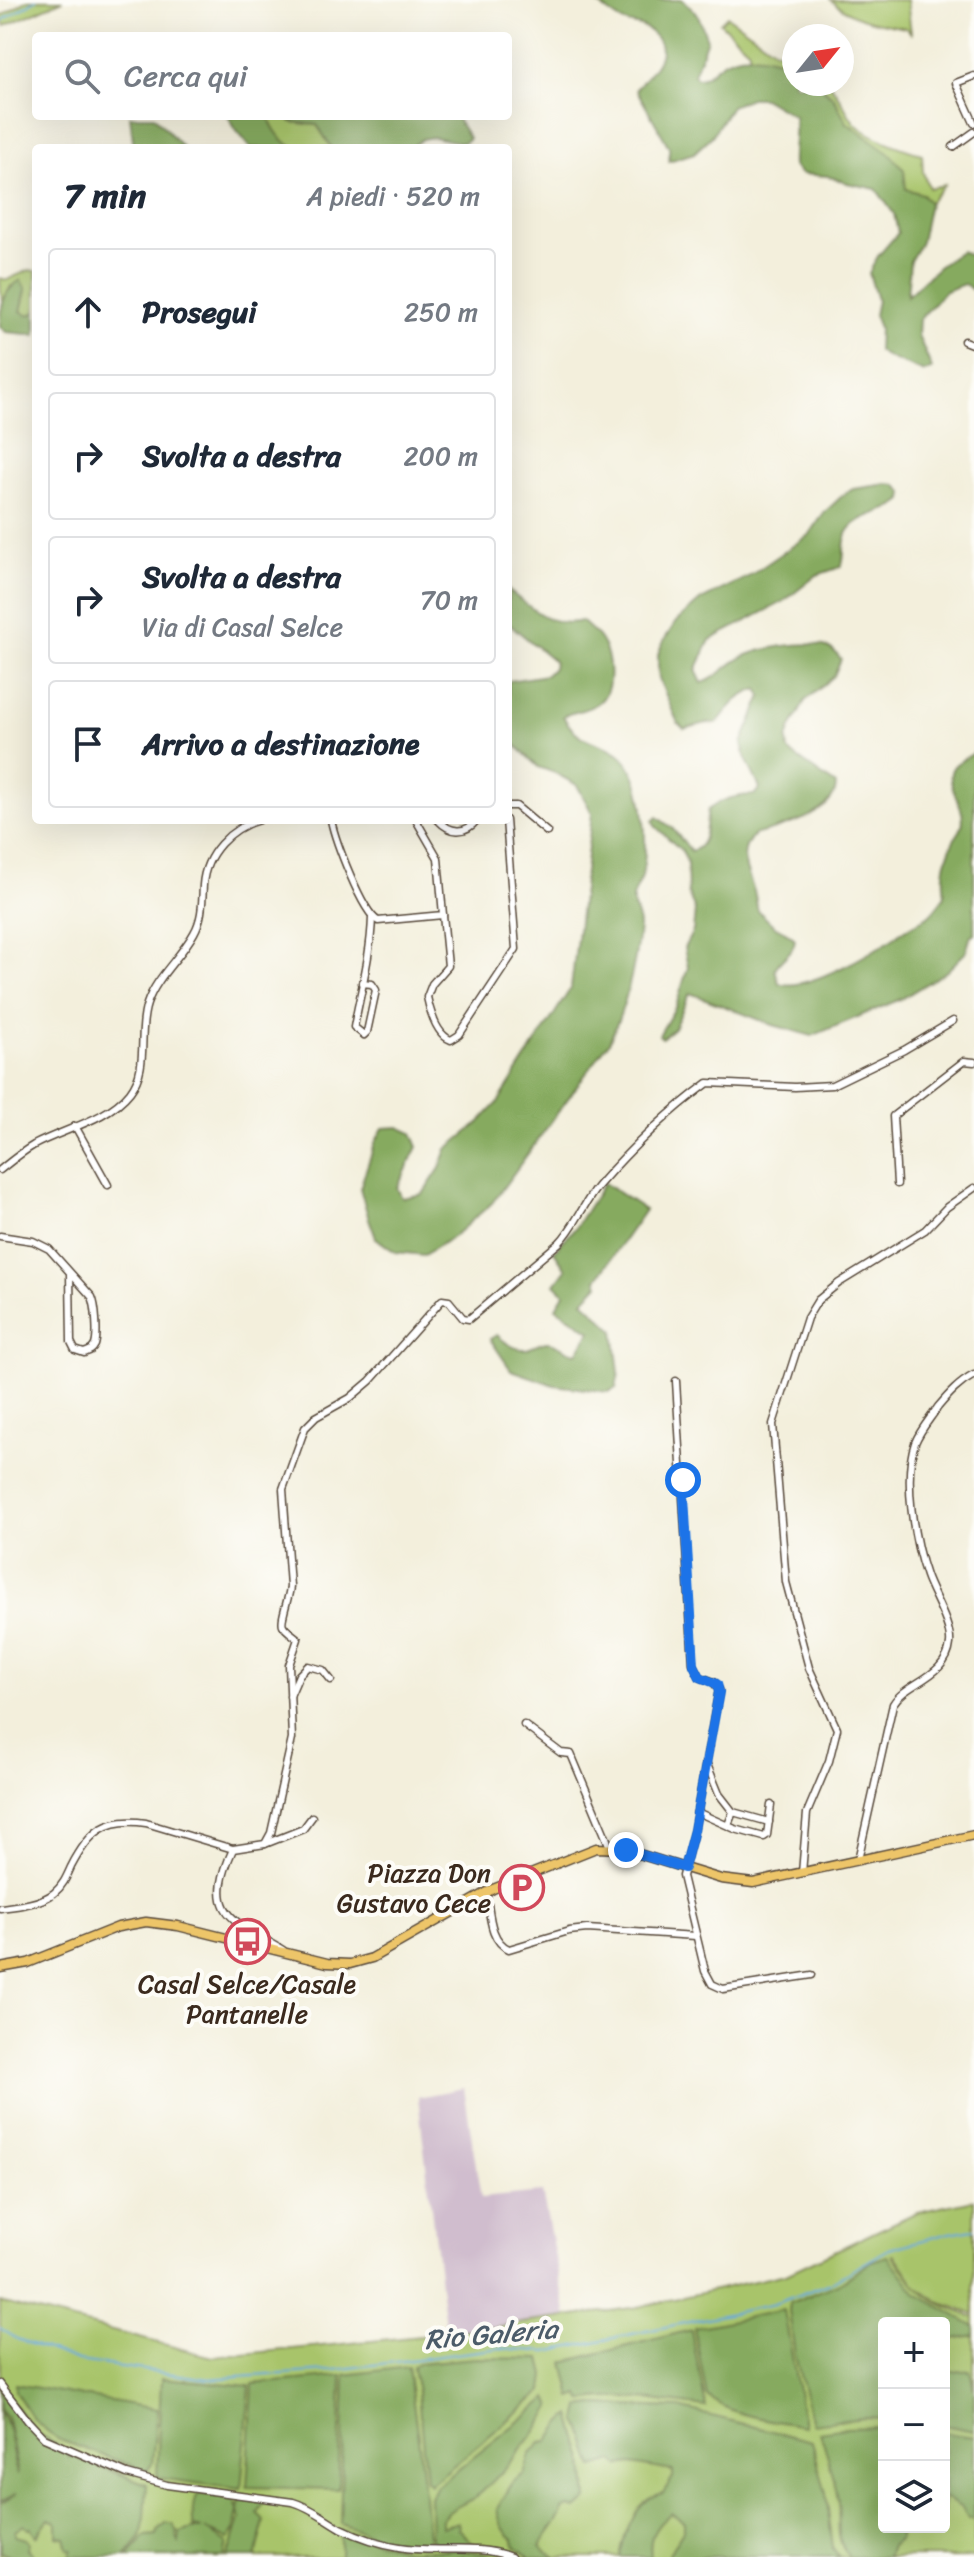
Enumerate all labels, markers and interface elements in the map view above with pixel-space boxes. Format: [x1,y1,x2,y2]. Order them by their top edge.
north arrow [782,24,854,96]
search box [32,32,512,120]
text: Cerca qui [124,49,247,103]
icon: search [60,54,104,98]
text: 7 min [64,166,146,226]
text: A piedi · 520 m [307,173,480,219]
text: Prosegui [142,285,256,339]
text: 250 m [404,289,478,335]
icon: ahead [66,290,110,334]
text: Svolta a destra [142,429,341,483]
text: 200 m [403,433,478,479]
icon: right [66,434,110,478]
text: Svolta a destra [142,550,341,604]
text: 70 m [420,577,478,623]
icon: right [66,578,110,622]
text: Via di Casal Selce [142,604,343,650]
text: Arrivo a destinazione [142,717,420,771]
icon: arrive [66,722,110,766]
route start [665,1462,701,1498]
route end [608,1832,644,1868]
place label: Piazza Don Gustavo Cece [337,1850,491,1926]
parking icon: Piazza Don Gustavo Cece [498,1864,546,1912]
bus stop icon: Casal Selce/Casale Pantanelle [223,1917,271,1965]
place label: Casal Selce/Casale Pantanelle [138,1961,357,2037]
water label: Rio Galeria [422,2304,562,2364]
map controls [878,2317,950,2533]
button: + [878,2317,950,2389]
button: − [878,2389,950,2461]
button: layers [878,2461,950,2533]

